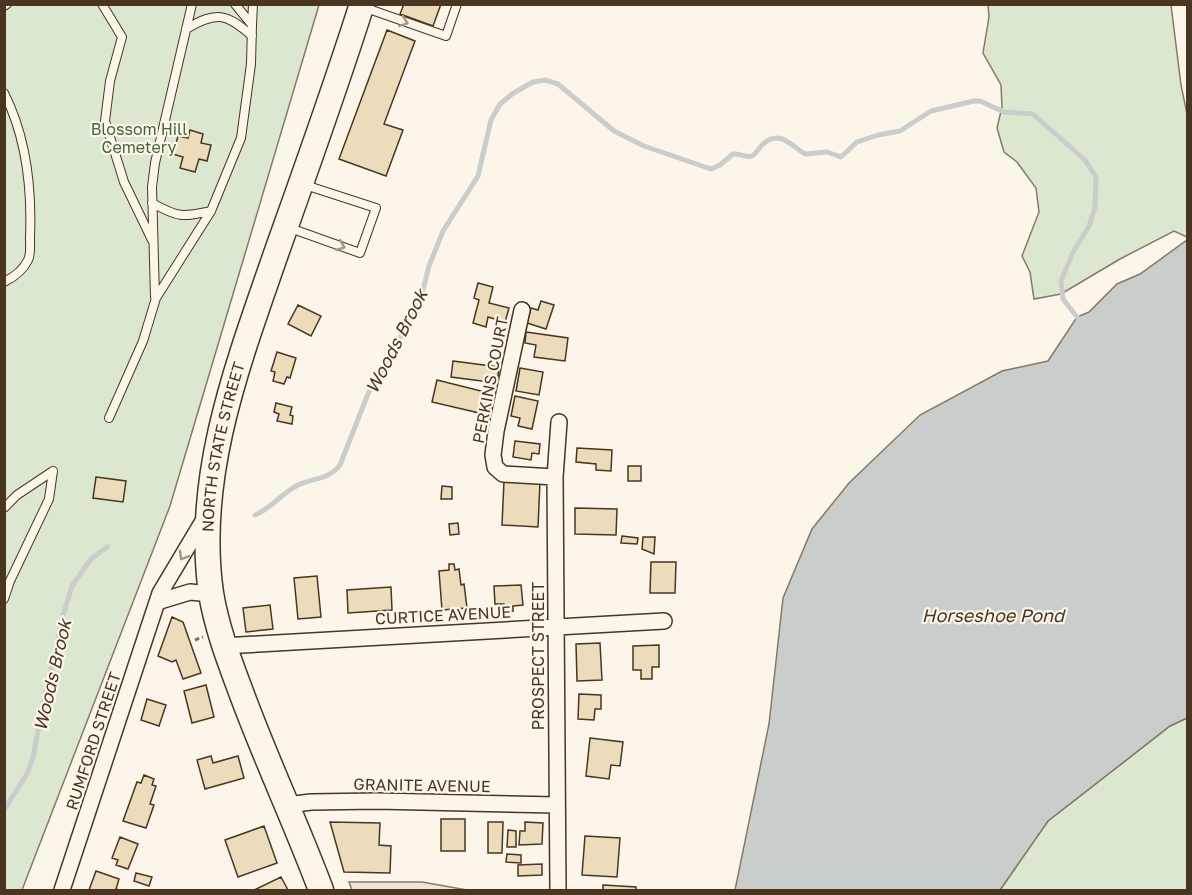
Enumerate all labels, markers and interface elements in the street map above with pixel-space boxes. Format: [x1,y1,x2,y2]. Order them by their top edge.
one-way arrow [398,14,409,27]
park label: Blossom Hill Cemetery [91,119,187,157]
one-way arrow [335,239,346,252]
water label: Woods Brook [360,284,432,397]
street label: PERKINS COURT [468,315,512,445]
street label: NORTH STATE STREET [197,359,249,532]
one-way arrow [178,550,190,561]
street label: PROSPECT STREET [528,582,548,730]
street label: CURTICE AVENUE [374,601,512,629]
water label: Horseshoe Pond [922,604,1066,626]
water label: Woods Brook [28,615,76,733]
street label: RUMFORD STREET [61,669,125,813]
street label: GRANITE AVENUE [353,774,491,796]

